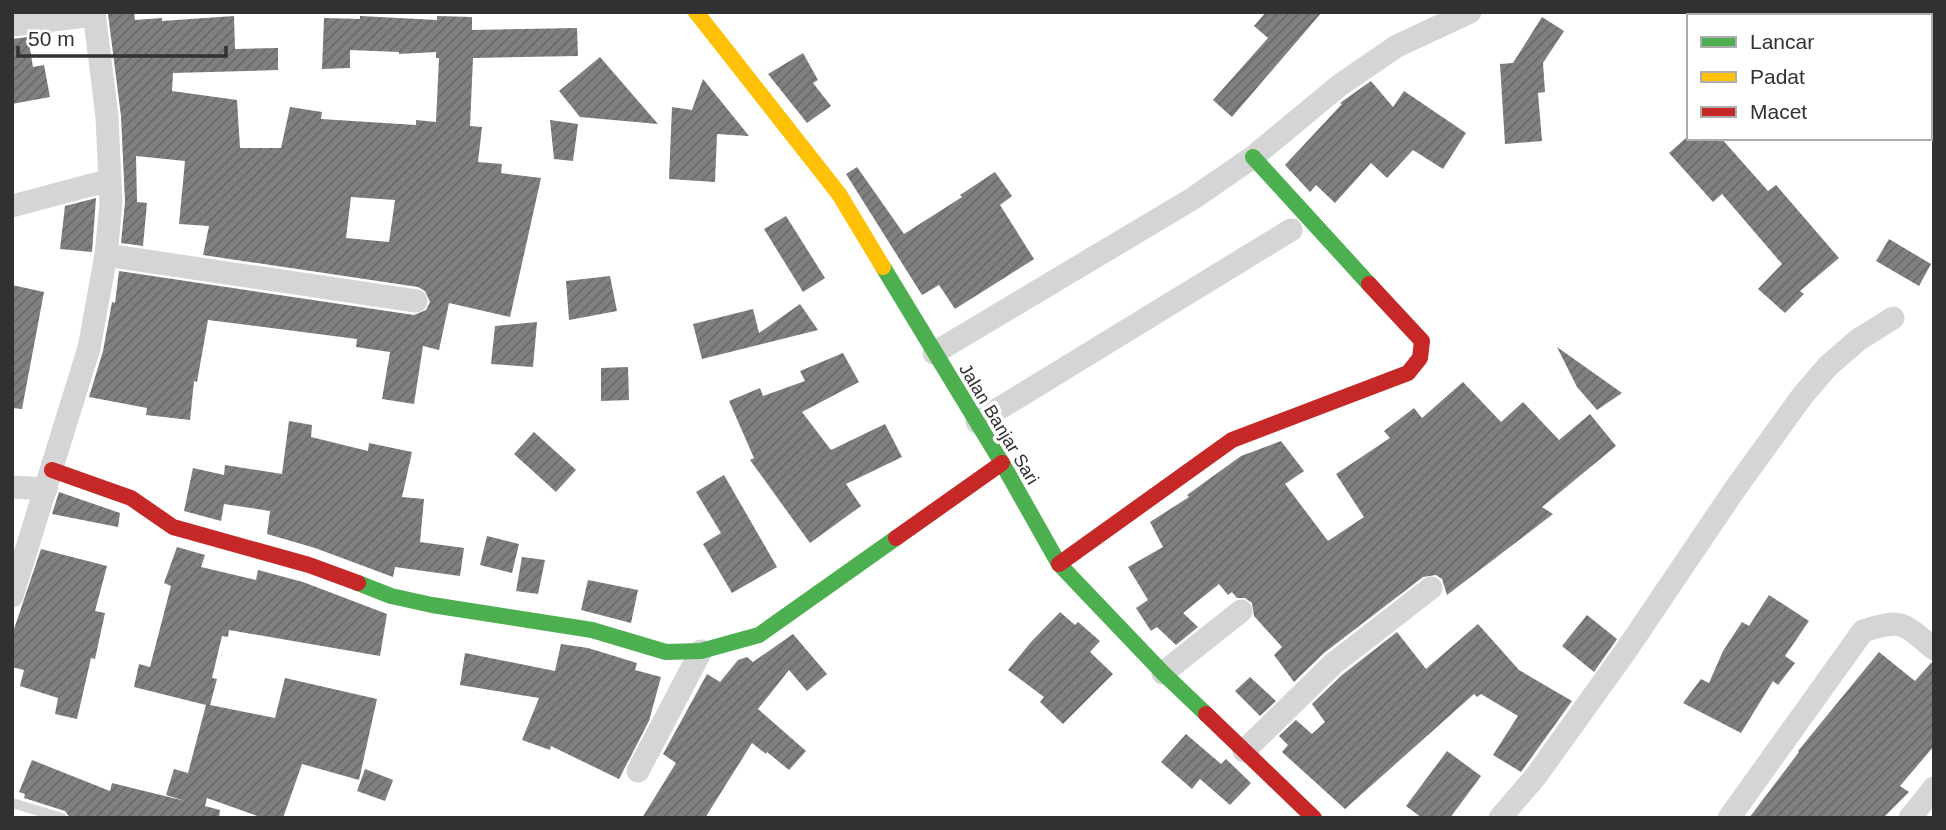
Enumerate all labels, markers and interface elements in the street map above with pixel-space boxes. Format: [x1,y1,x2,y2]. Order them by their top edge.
scale bar [18,14,226,58]
legend [1687,14,1932,140]
text: 50 m [28,27,75,50]
text: Lancar [1750,30,1814,53]
text: Padat [1750,65,1805,88]
text: Macet [1750,100,1807,123]
street label: Jalan Banjar Sari [955,360,1043,488]

